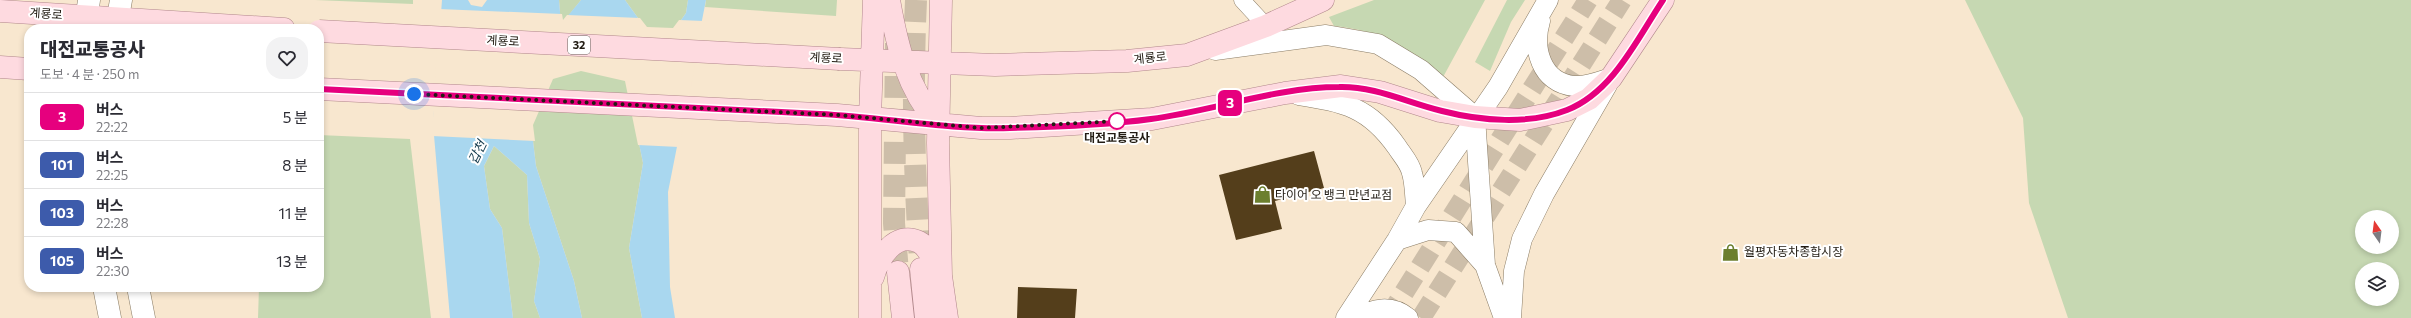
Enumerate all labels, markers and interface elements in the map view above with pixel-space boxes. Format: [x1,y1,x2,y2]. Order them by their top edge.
street label: 계룡로 [29,5,63,21]
street label: 계룡로 [486,32,520,48]
road number: 32 [568,36,590,54]
text: 대전교통공사 [40,37,145,60]
button: heart [266,37,308,79]
street label: 계룡로 [1133,48,1167,66]
street label: 계룡로 [809,49,843,65]
text: 도보 · 4 분 · 250 m [40,66,139,82]
your location [404,84,424,104]
line badge: 3 [1217,90,1243,116]
text: 3 [1226,94,1234,111]
text: 버스 [96,100,124,118]
text: 3 [58,108,66,125]
text: 5 분 [283,108,308,126]
marker: 대전교통공사 [1108,112,1126,130]
text: 22:22 [96,119,128,135]
place label: 대전교통공사 [1084,130,1150,144]
water label: 갑천 [465,137,490,166]
text: 버스 [96,148,124,166]
text: 101 [51,156,73,173]
text: 8 분 [282,156,308,174]
text: 22:25 [96,167,128,183]
shop icon: 타이어 오 뱅크 만년교점 [1252,185,1272,205]
place label: 타이어 오 뱅크 만년교점 [1275,187,1392,201]
text: 버스 [96,196,124,214]
text: 103 [50,204,74,221]
text: 11 분 [279,204,308,222]
north arrow [2355,210,2399,254]
map controls [2355,210,2399,306]
text: 22:28 [96,215,129,231]
shop icon: 월평자동차종합시장 [1721,242,1741,262]
text: 버스 [96,244,124,262]
place label: 월평자동차종합시장 [1744,244,1843,258]
text: 105 [50,252,74,269]
text: 13 분 [276,252,308,270]
button: layers [2355,262,2399,306]
text: 22:30 [96,263,129,279]

